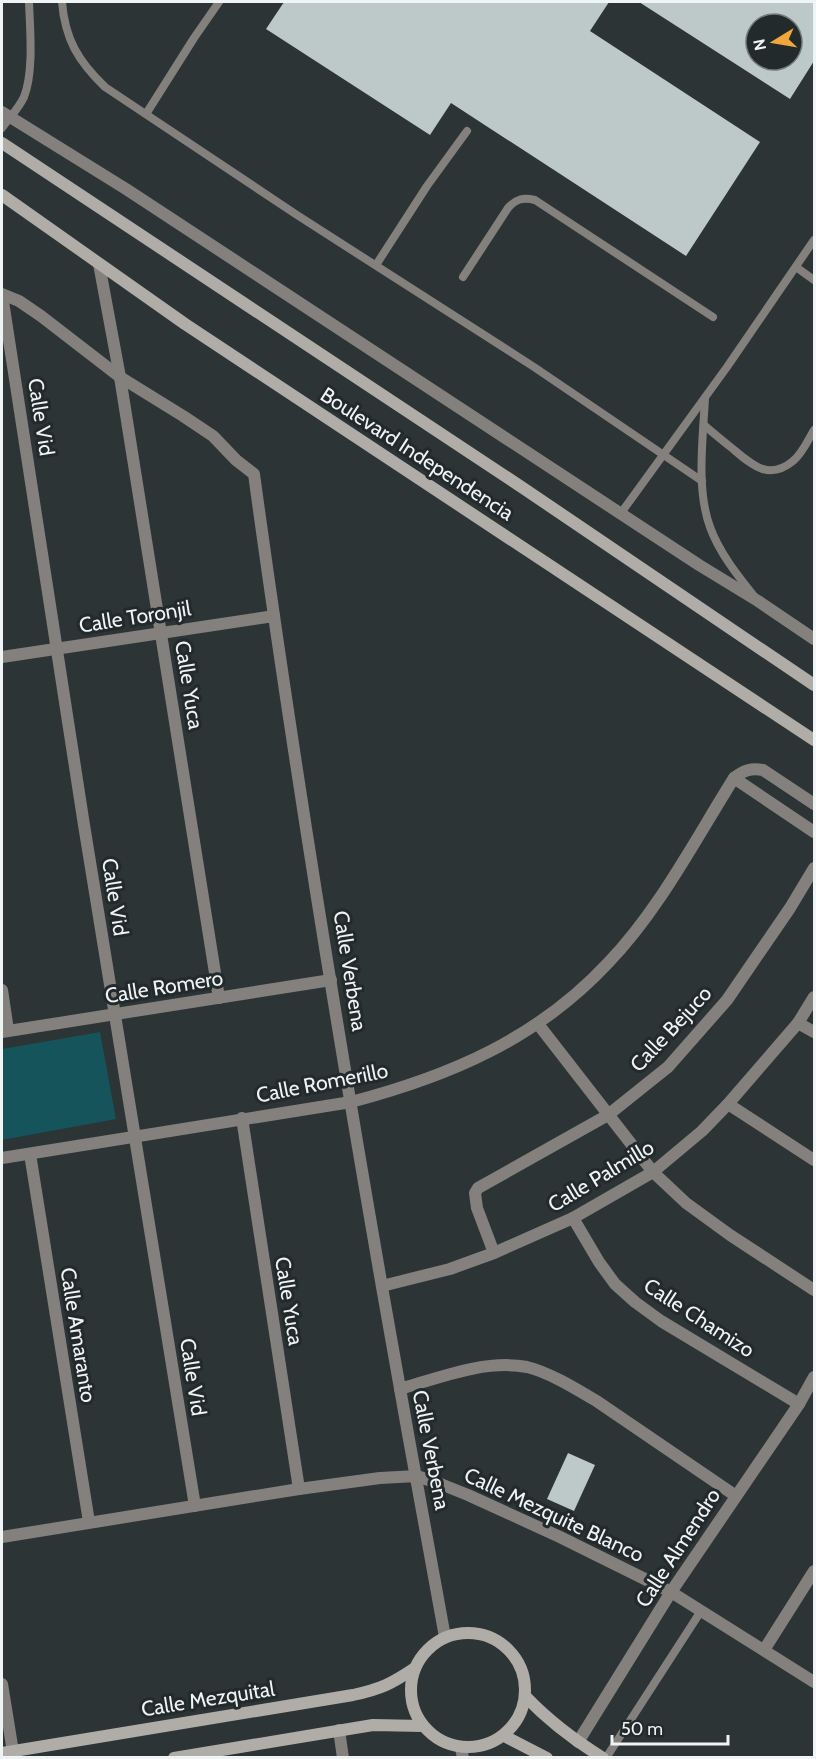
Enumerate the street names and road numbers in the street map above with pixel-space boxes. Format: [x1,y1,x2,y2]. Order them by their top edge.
street label: Calle Vid [23,376,60,457]
street label: Boulevard Independencia [316,382,519,525]
street label: Calle Toronjil [77,595,193,639]
street label: Calle Yuca [170,639,209,731]
street label: Calle Vid [97,856,134,937]
street label: Calle Verbena [329,909,372,1033]
street label: Calle Romero [103,965,225,1008]
street label: Calle Bejuco [625,981,717,1077]
street label: Calle Romerillo [254,1057,390,1108]
street label: Calle Palmillo [543,1134,658,1217]
street label: Calle Yuca [270,1255,309,1347]
street label: Calle Amaranto [55,1266,102,1404]
street label: Calle Chamizo [639,1273,759,1363]
street label: Calle Vid [175,1336,212,1417]
street label: Calle Verbena [408,1388,455,1512]
street label: Calle Mezquite Blanco [460,1462,648,1567]
street label: Calle Almendro [630,1484,725,1612]
street label: Calle Mezquital [139,1676,276,1721]

